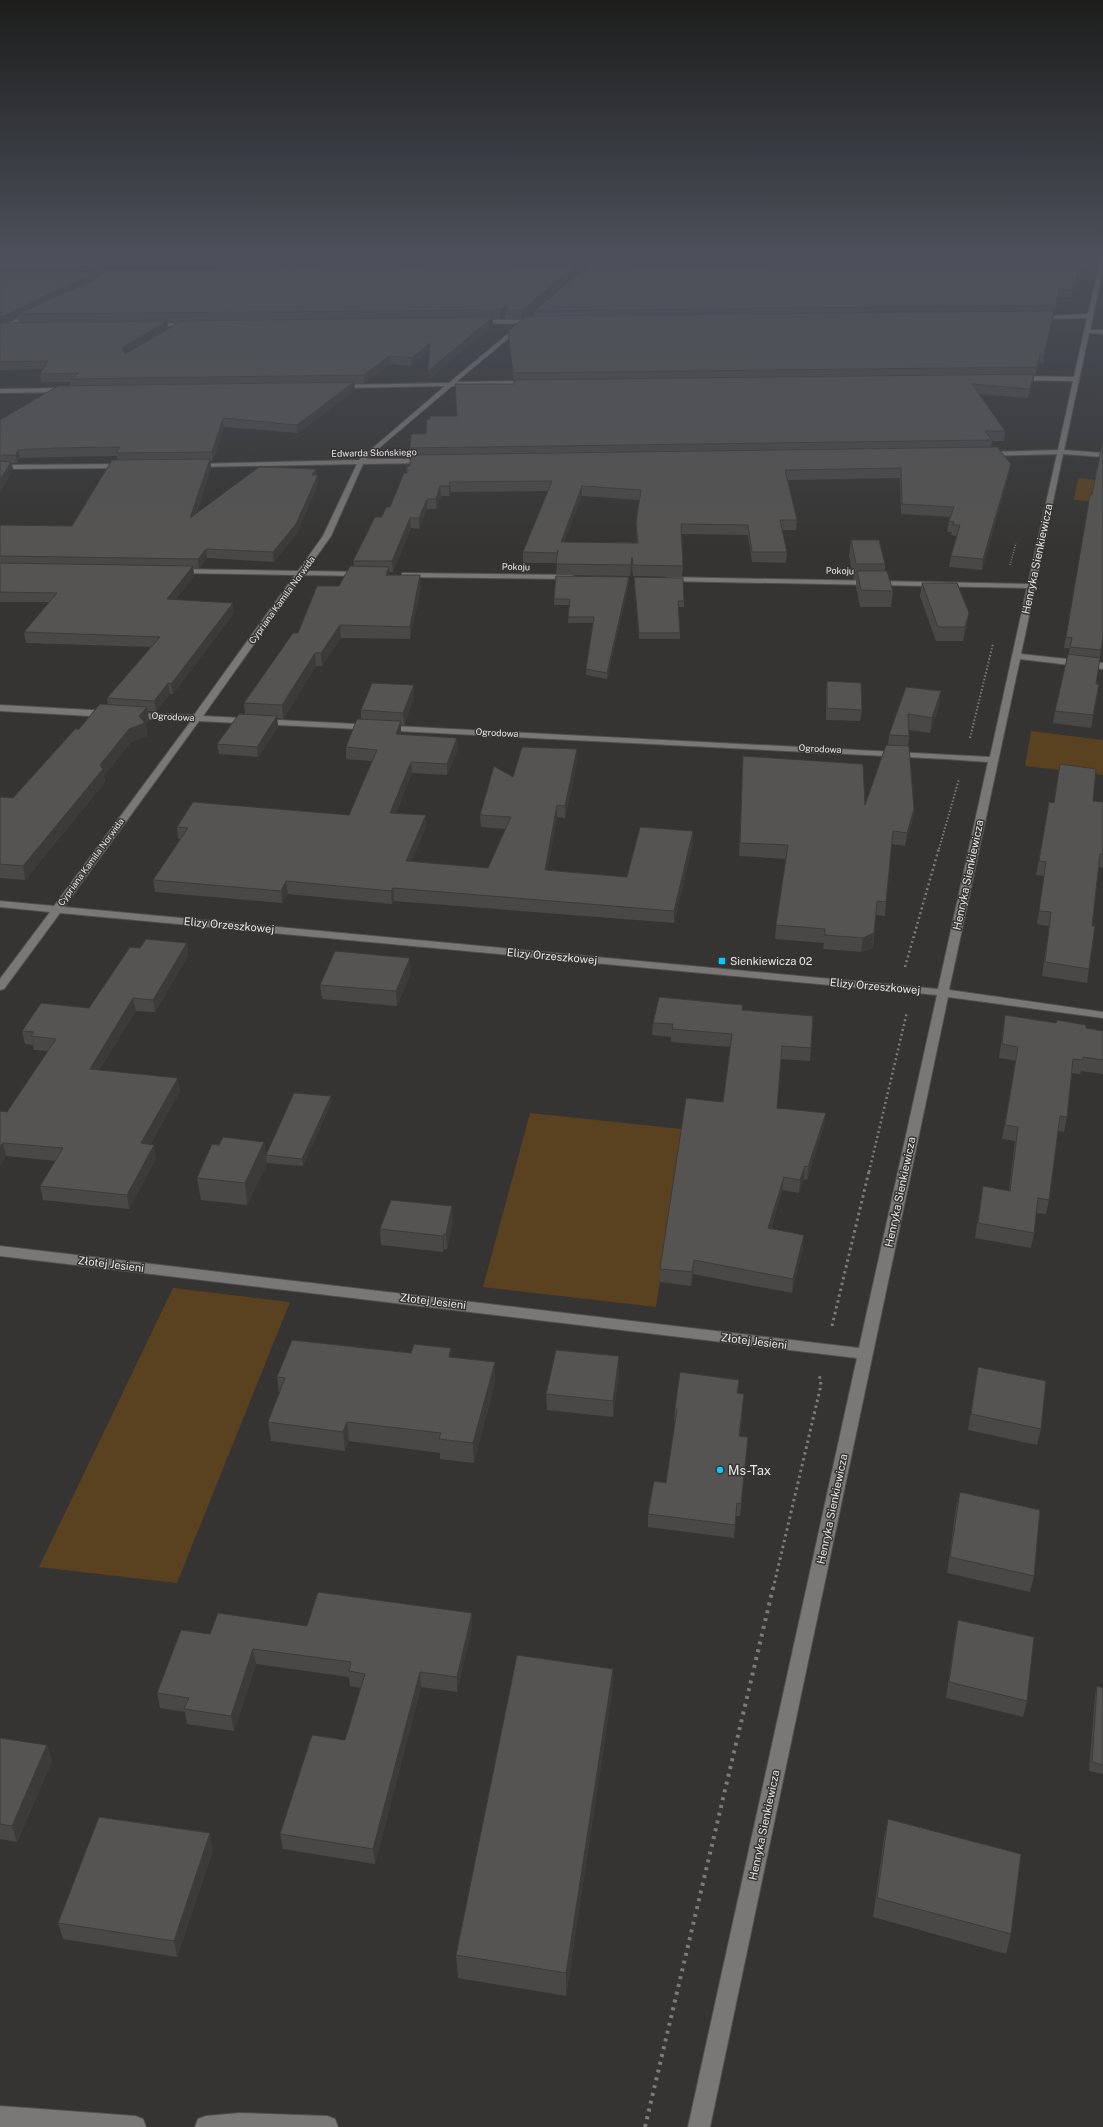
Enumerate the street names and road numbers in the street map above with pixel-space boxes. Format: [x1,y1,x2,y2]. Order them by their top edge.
street label: Edwarda Słońskiego [331,446,417,459]
street label: Henryka Sienkiewicza [1019,503,1055,615]
street label: Cypriana Kamila Norwida [246,554,317,646]
street label: Pokoju [502,561,530,572]
street label: Pokoju [826,565,854,576]
street label: Ogrodowa [151,710,195,723]
street label: Ogrodowa [475,726,519,739]
street label: Ogrodowa [798,742,842,755]
street label: Cypriana Kamila Norwida [55,816,126,908]
street label: Henryka Sienkiewicza [950,819,986,931]
street label: Elizy Orzeszkowej [183,915,275,935]
street label: Elizy Orzeszkowej [506,946,598,966]
street label: Elizy Orzeszkowej [829,976,921,996]
street label: Henryka Sienkiewicza [882,1136,918,1248]
street label: Złotej Jesieni [77,1254,145,1274]
street label: Złotej Jesieni [399,1291,467,1311]
street label: Złotej Jesieni [720,1331,788,1351]
street label: Henryka Sienkiewicza [814,1453,850,1565]
street label: Henryka Sienkiewicza [746,1769,782,1881]

